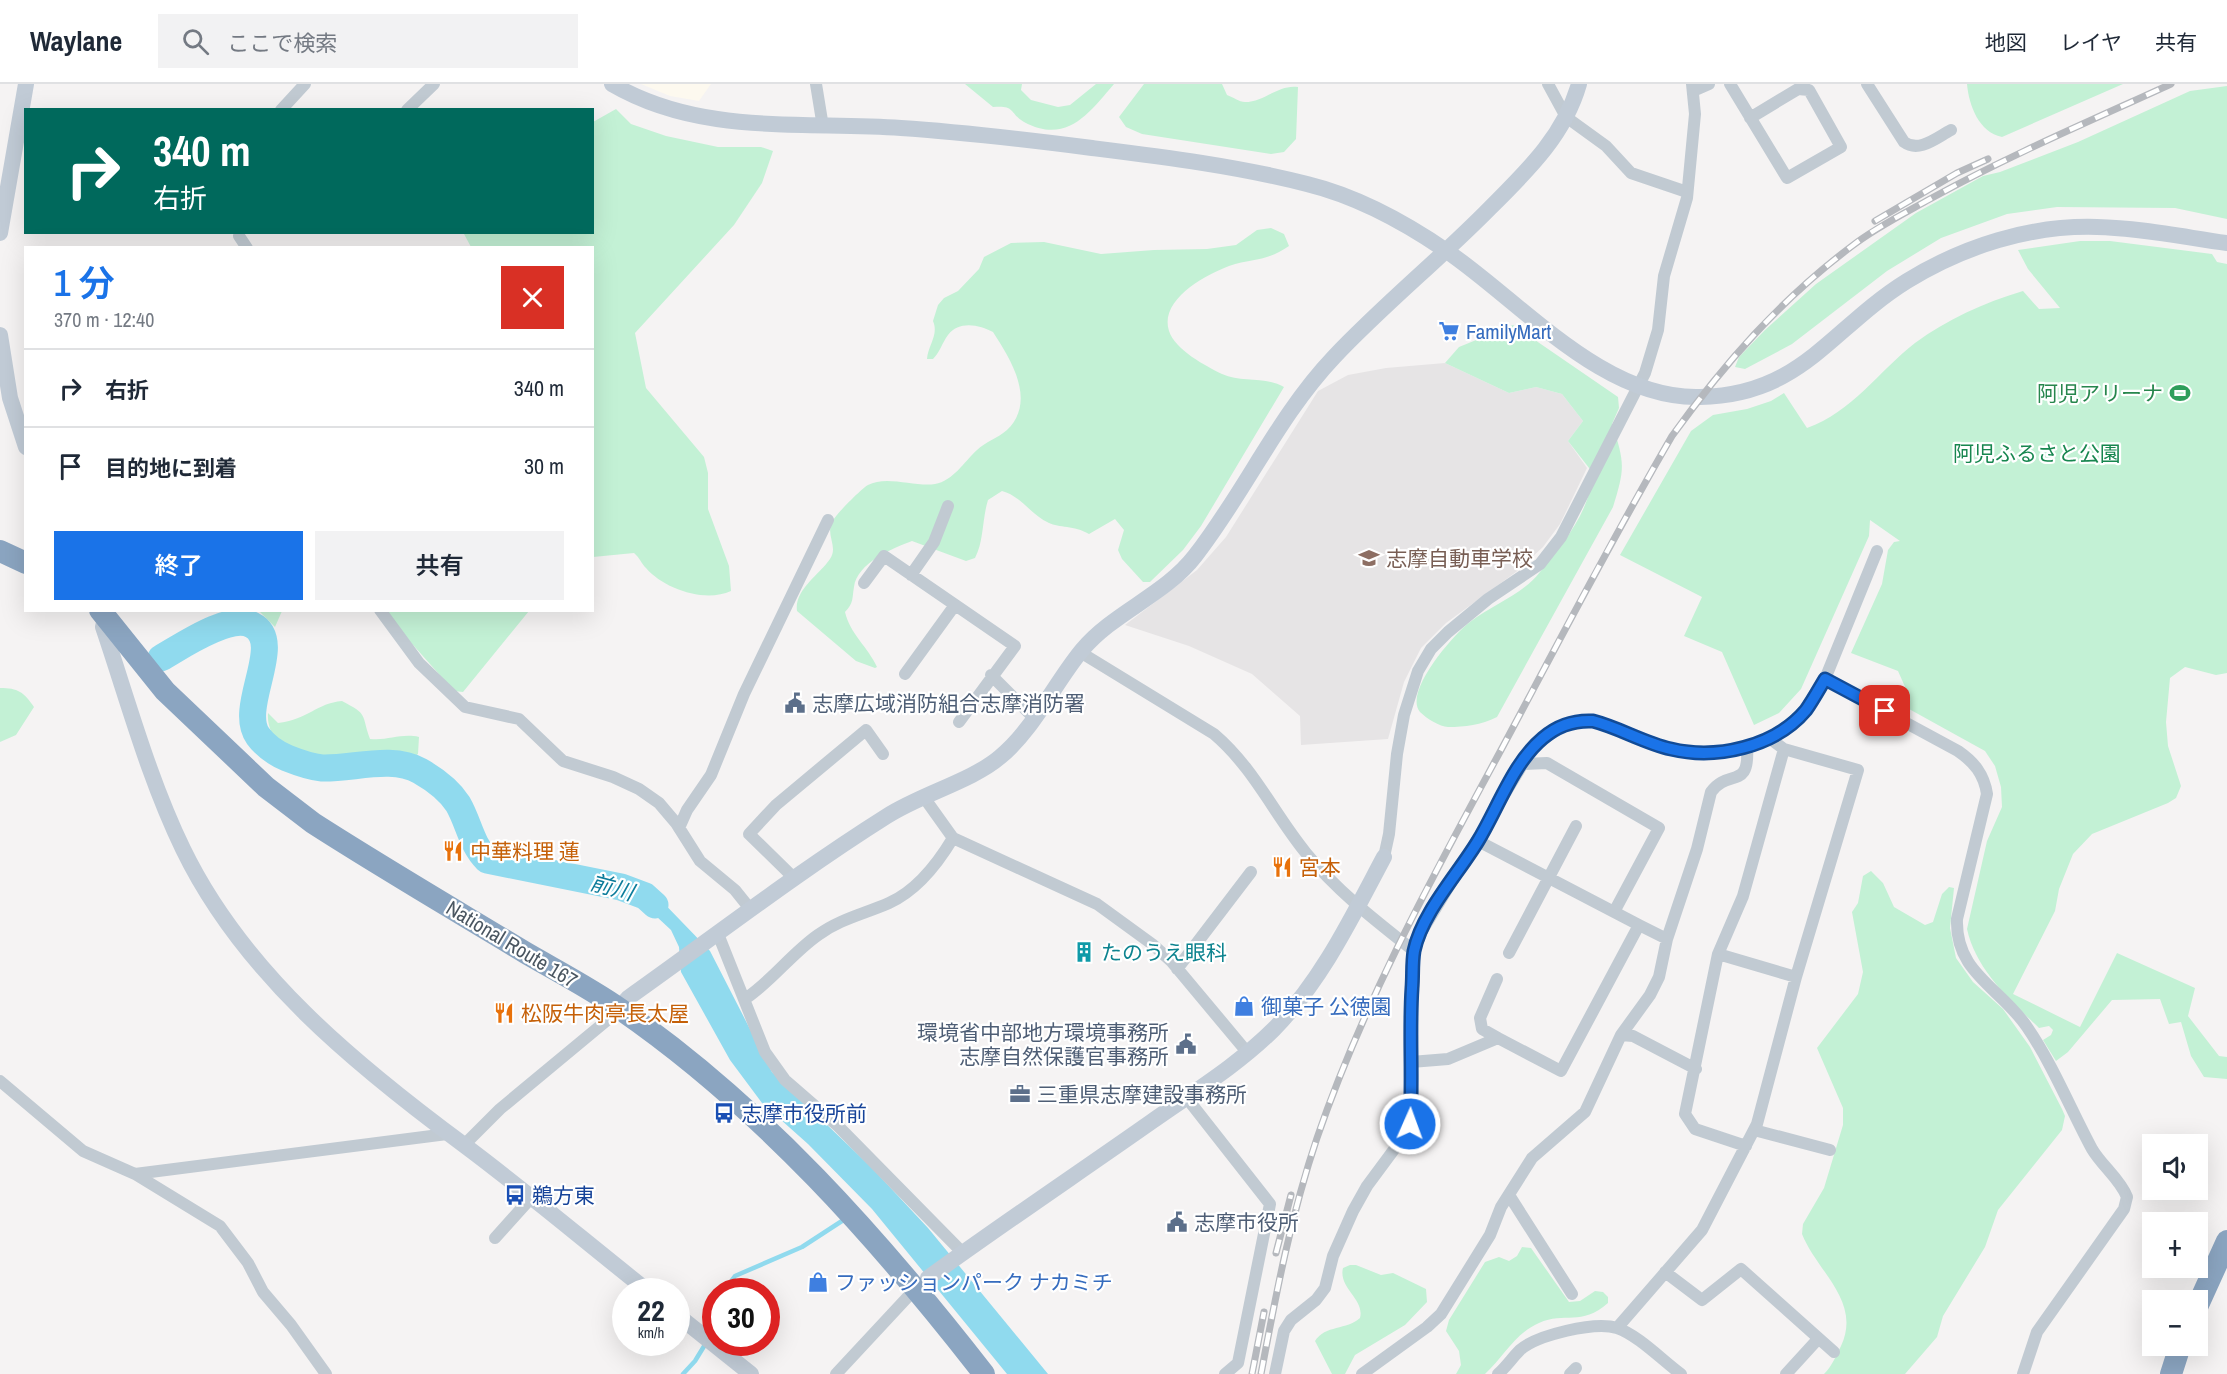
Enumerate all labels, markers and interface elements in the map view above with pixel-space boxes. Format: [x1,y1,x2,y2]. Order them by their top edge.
search box [158,14,578,68]
text: Waylane [30,22,122,60]
icon: search [179,25,212,58]
text: ここで検索 [227,28,337,58]
text: 地図 [1985,28,2027,57]
text: レイヤ [2060,28,2122,57]
text: 共有 [2155,28,2197,57]
text: 340 m [153,123,251,179]
icon: right [54,132,132,210]
text: 右折 [153,180,207,216]
text: 1 分 [54,259,115,307]
button: close [501,266,564,329]
text: 370 m · 12:40 [54,306,154,333]
place label: FamilyMart [1466,317,1551,346]
supermarket icon: FamilyMart [1437,319,1461,343]
icon: right [54,372,87,405]
text: 340 m [514,373,564,403]
text: 右折 [105,375,149,405]
place label: 阿児アリーナ [2037,379,2163,408]
sports icon: 阿児アリーナ [2168,381,2192,405]
park label: 阿児ふるさと公園 [1953,439,2121,468]
icon: arrive [54,450,87,483]
text: 30 m [524,451,564,481]
text: 目的地に到着 [105,453,237,483]
button: 終了 [54,531,303,600]
button: 共有 [315,531,564,600]
place label: 志摩自動車学校 [1386,544,1533,573]
school or university icon: 志摩自動車学校 [1357,546,1381,570]
pin [1859,685,1910,736]
place label: 志摩広域消防組合志摩消防署 [812,689,1085,718]
public building icon: 志摩広域消防組合志摩消防署 [783,691,807,715]
icon: arrive [1868,694,1901,727]
place label: 中華料理 蓮 [470,837,580,866]
restaurant icon: 中華料理 蓮 [441,839,465,863]
place label: 宮本 [1299,853,1341,882]
restaurant icon: 宮本 [1270,855,1294,879]
water label: 前川 [587,867,639,908]
street label: National Route 167 [441,893,583,995]
place label: たのうえ眼科 [1101,938,1227,967]
building icon: たのうえ眼科 [1072,940,1096,964]
place label: 御菓子 公徳園 [1261,992,1392,1021]
shop icon: 御菓子 公徳園 [1232,994,1256,1018]
place label: 松阪牛肉亭長太屋 [521,999,689,1028]
restaurant icon: 松阪牛肉亭長太屋 [492,1001,516,1025]
place label: 環境省中部地方環境事務所 志摩自然保護官事務所 [917,1018,1169,1071]
public building icon: 環境省中部地方環境事務所 志摩自然保護官事務所 [1174,1032,1198,1056]
place label: 三重県志摩建設事務所 [1037,1080,1247,1109]
office icon: 三重県志摩建設事務所 [1008,1082,1032,1106]
position arrow [1378,1092,1442,1156]
place label: 志摩市役所前 [741,1099,867,1128]
bus stop icon: 志摩市役所前 [712,1101,736,1125]
map controls [2142,1134,2208,1356]
button: sound [2142,1134,2208,1200]
place label: 鵜方東 [532,1181,595,1210]
bus stop icon: 鵜方東 [503,1183,527,1207]
place label: 志摩市役所 [1194,1208,1299,1237]
public building icon: 志摩市役所 [1165,1210,1189,1234]
button: + [2142,1212,2208,1278]
place label: ファッションパーク ナカミチ [835,1268,1113,1297]
shop icon: ファッションパーク ナカミチ [806,1270,830,1294]
speed limit sign: 30 [702,1278,780,1356]
text: 22 [637,1290,665,1330]
button: − [2142,1290,2208,1356]
text: km/h [638,1322,664,1343]

